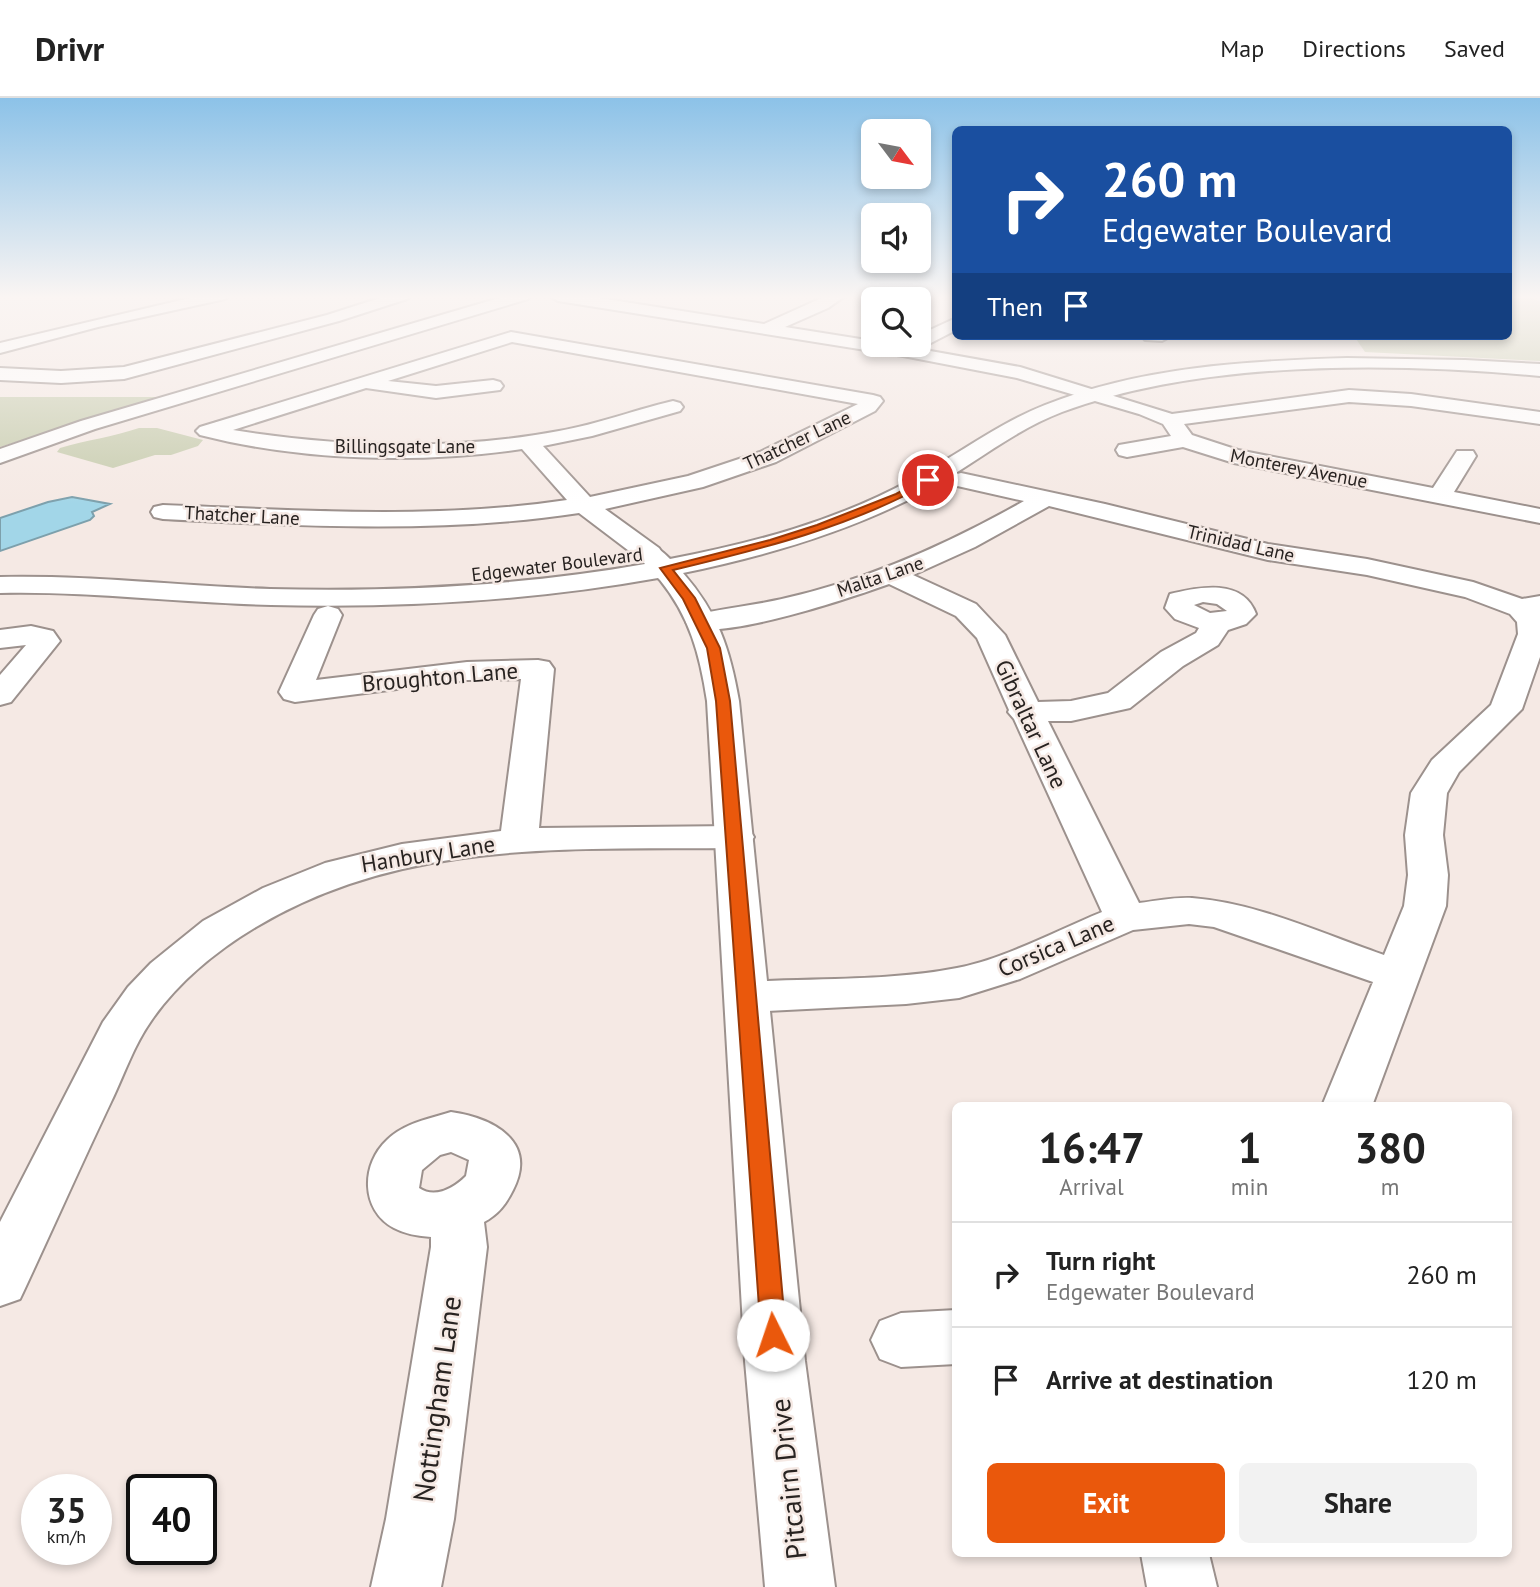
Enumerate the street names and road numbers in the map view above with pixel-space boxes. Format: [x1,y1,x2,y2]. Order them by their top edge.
street label: Thatcher Lane [740,405,854,475]
street label: Billingsgate Lane [335,434,475,458]
street label: Monterey Avenue [1228,443,1370,493]
street label: Thatcher Lane [184,500,300,530]
street label: Trinidad Lane [1185,519,1297,567]
street label: Edgewater Boulevard [470,542,644,586]
street label: Malta Lane [834,550,926,602]
street label: Broughton Lane [361,655,519,698]
street label: Gibraltar Lane [989,655,1074,793]
street label: Hanbury Lane [359,829,497,878]
street label: Corsica Lane [993,908,1118,983]
street label: Nottingham Lane [404,1294,469,1504]
street label: Pitcairn Drive [761,1397,814,1561]

